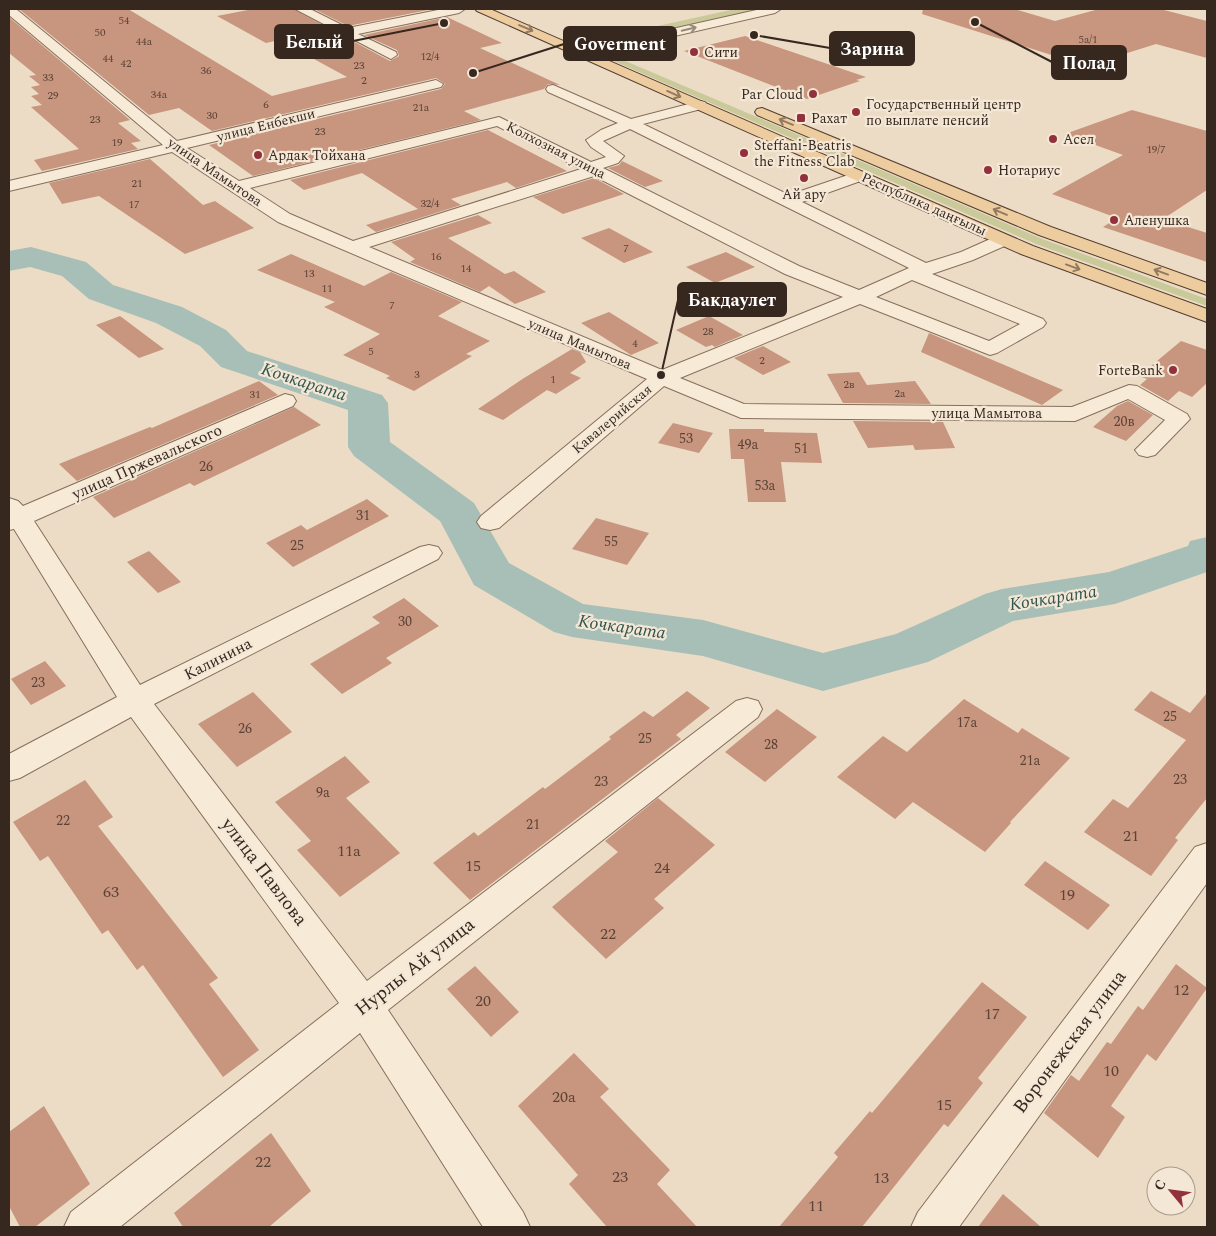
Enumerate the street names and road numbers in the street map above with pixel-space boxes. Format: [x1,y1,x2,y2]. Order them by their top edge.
street label: улица Енбекши [214,103,317,148]
street label: Колхозная улица [503,116,610,184]
street label: улица Мамытова [163,132,267,212]
street label: Республика даңғылы [858,167,990,241]
street label: улица Мамытова [524,312,635,375]
street label: Кавалерийская [567,379,657,459]
street label: улица Мамытова [931,403,1042,424]
street label: улица Пржевальского [67,418,226,506]
street label: Калинина [180,632,256,686]
street label: улица Павлова [213,811,315,933]
street label: Нурлы Ай улица [349,910,482,1023]
street label: Воронежская улица [1006,963,1134,1120]

